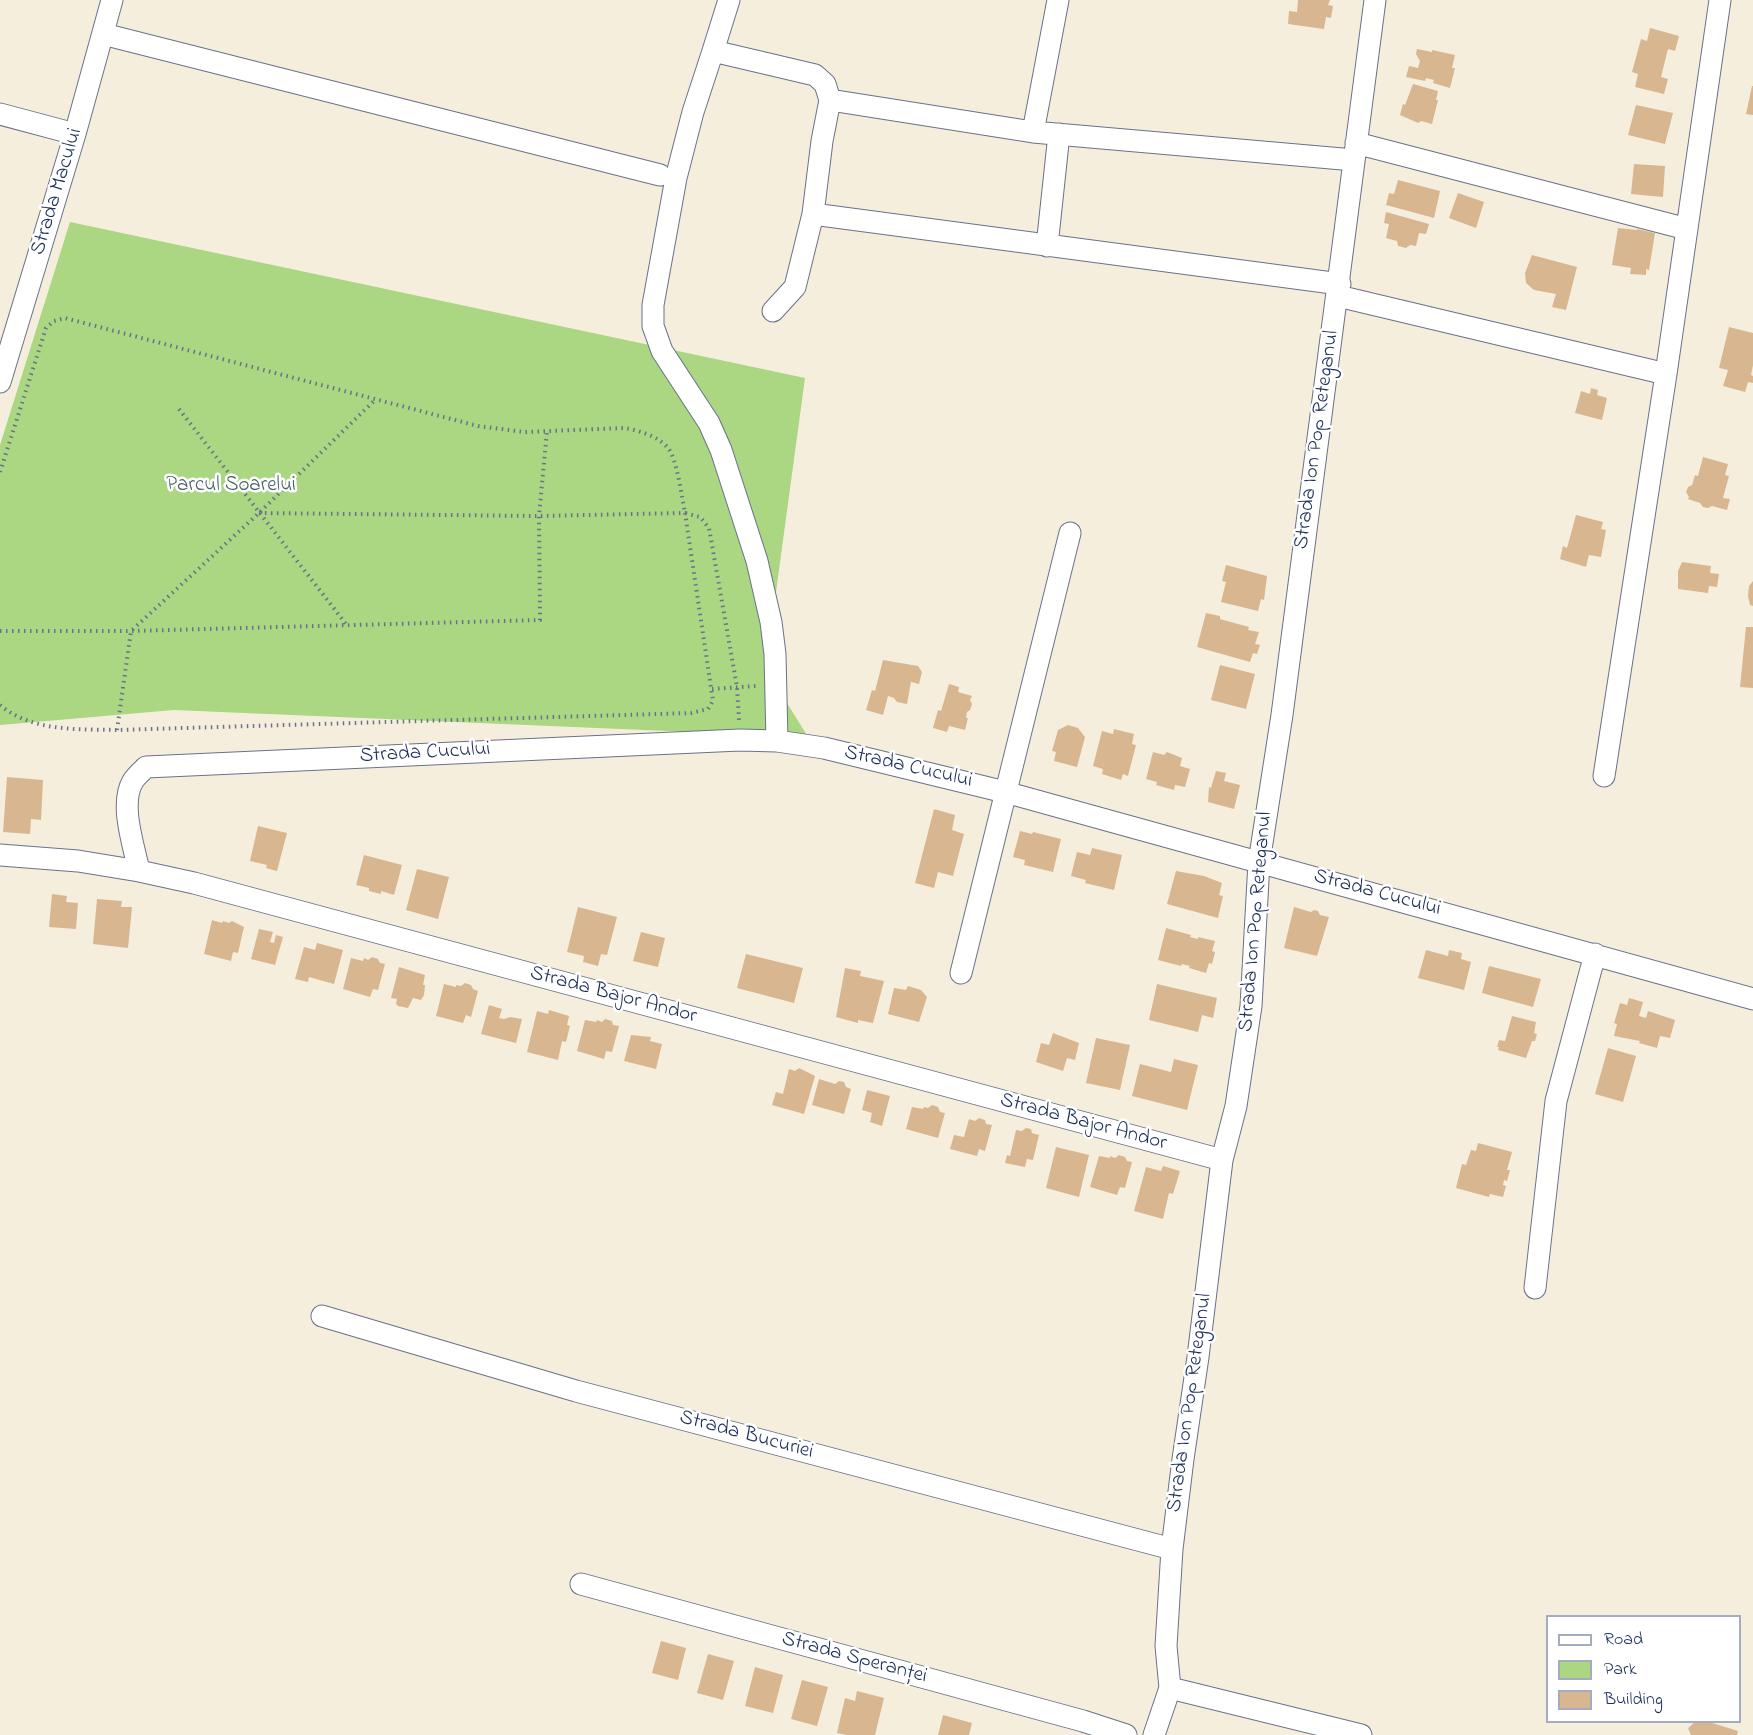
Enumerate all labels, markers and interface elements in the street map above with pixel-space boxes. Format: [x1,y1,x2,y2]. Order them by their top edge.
street label: Strada Macului [27,125,89,259]
street label: Strada Ion Pop Reteganul [1290,329,1346,551]
park label: Parcul Soarelui [166,474,296,500]
street label: Strada Cucului [359,738,491,770]
street label: Strada Cucului [841,741,975,795]
street label: Strada Ion Pop Reteganul [1235,811,1279,1033]
street label: Strada Cucului [1311,865,1443,923]
street label: Strada Bajor Andor [527,962,699,1030]
street label: Strada Bajor Andor [997,1089,1169,1157]
street label: Strada Ion Pop Reteganul [1163,1292,1219,1514]
street label: Strada Bucuriei [676,1406,816,1466]
legend [1546,1615,1741,1723]
street label: Strada Speranței [779,1627,929,1691]
text: Road [1604,1627,1643,1653]
text: Park [1604,1657,1637,1683]
text: Building [1604,1687,1663,1713]

